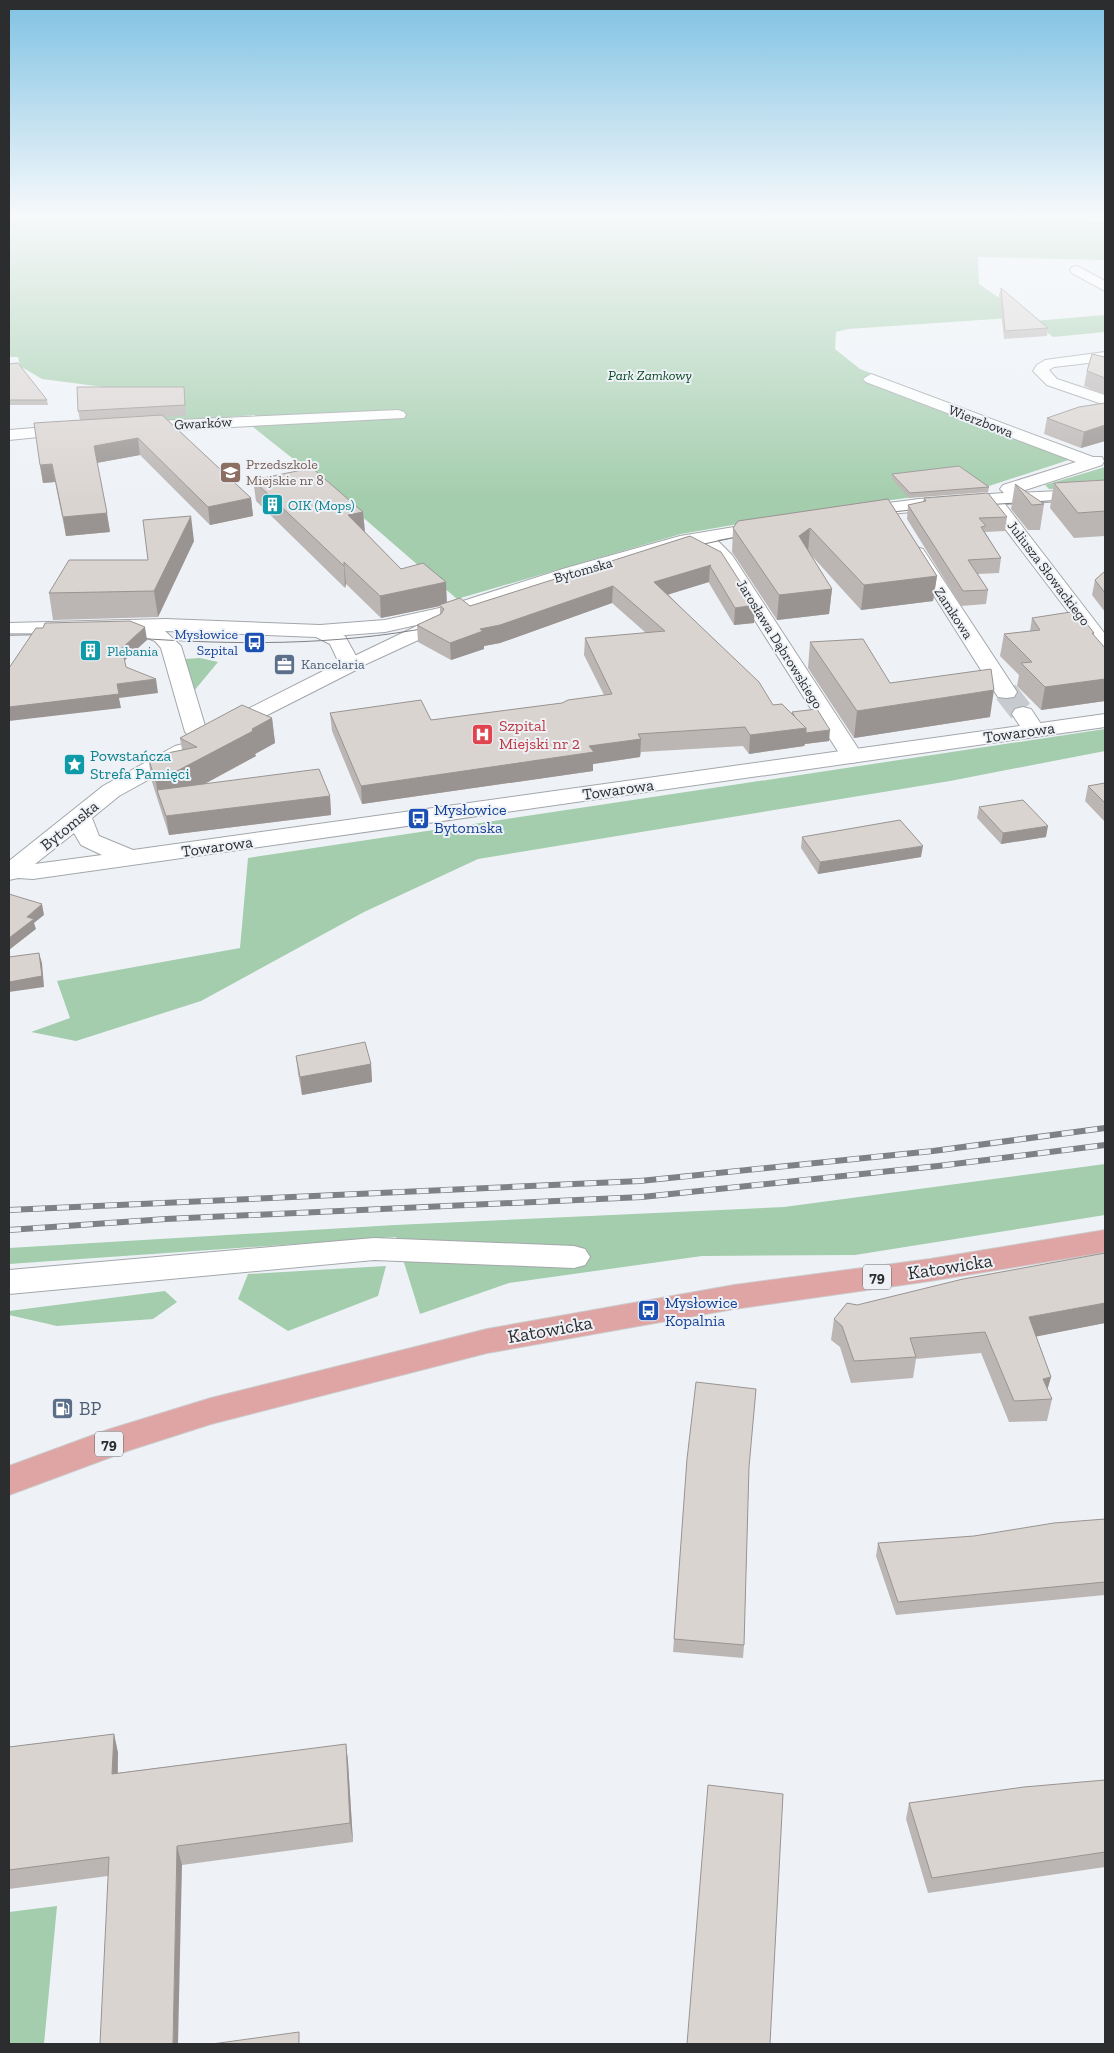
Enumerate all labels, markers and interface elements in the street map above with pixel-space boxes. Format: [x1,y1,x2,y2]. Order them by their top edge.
park label: Park Zamkowy [608,367,692,384]
street label: Wierzbowa [946,401,1016,442]
street label: Gwarków [174,413,233,433]
place label: Przedszkole Miejskie nr 8 [246,456,324,489]
school or university icon: Przedszkole Miejskie nr 8 [218,460,242,484]
building icon: OIK (Mops) [260,493,284,517]
place label: OIK (Mops) [288,497,355,514]
street label: Juliusza Słowackiego [1004,517,1094,629]
street label: Bytomska [552,554,615,587]
street label: Jarosława Dąbrowskiego [733,576,826,712]
street label: Zamkowa [931,584,977,643]
place label: Mysłowice Szpital [174,626,238,659]
bus stop icon: Mysłowice Szpital [242,630,266,654]
building icon: Plebania [79,639,103,663]
place label: Plebania [107,643,159,660]
office icon: Kancelaria [273,652,297,676]
place label: Kancelaria [301,656,365,673]
place label: Szpital Miejski nr 2 [499,716,580,753]
street label: Towarowa [982,718,1056,747]
hospital icon: Szpital Miejski nr 2 [471,722,495,746]
place label: Powstańcza Strefa Pamięci [90,746,190,783]
place icon: Powstańcza Strefa Pamięci [62,752,86,776]
street label: Towarowa [581,775,655,804]
street label: Bytomska [37,796,102,854]
place label: Mysłowice Bytomska [434,800,507,837]
bus stop icon: Mysłowice Bytomska [406,806,430,830]
street label: Towarowa [180,832,254,861]
street label: Katowicka [906,1248,994,1285]
road number: 79 [863,1264,891,1290]
place label: Mysłowice Kopalnia [665,1293,738,1330]
bus stop icon: Mysłowice Kopalnia [637,1299,661,1323]
street label: Katowicka [506,1311,594,1348]
fuel station icon: BP [51,1396,75,1420]
place label: BP [79,1397,101,1420]
road number: 79 [95,1432,123,1456]

